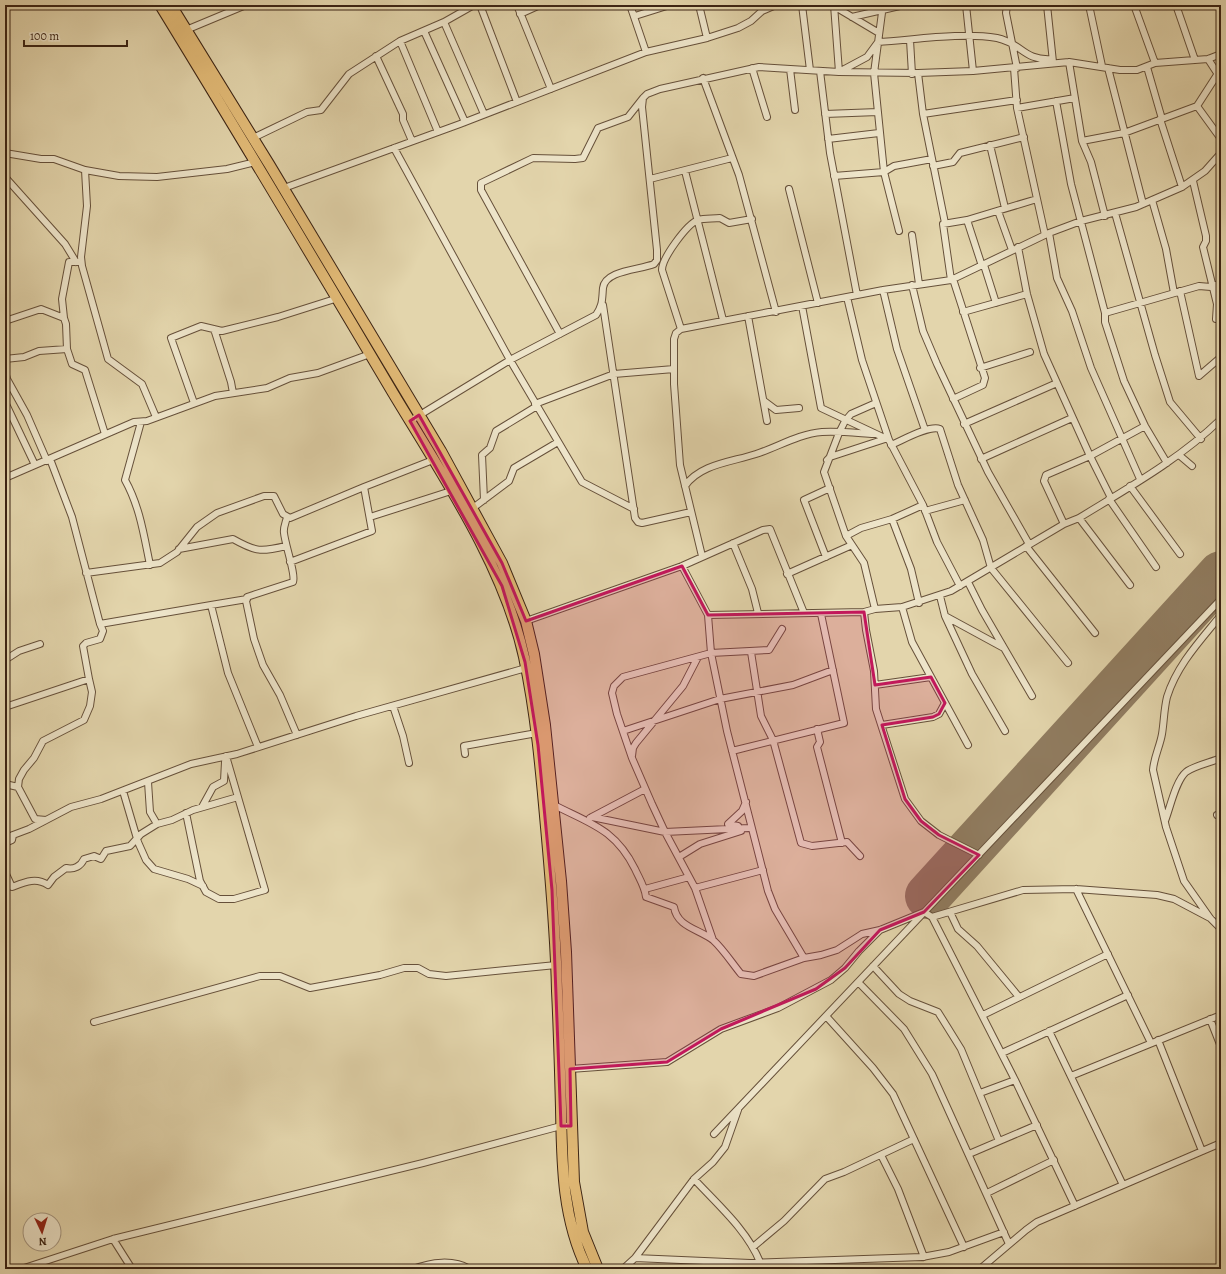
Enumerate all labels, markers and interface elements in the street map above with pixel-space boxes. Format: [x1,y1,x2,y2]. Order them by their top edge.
scale bar [24,22,127,48]
text: 100 m [30,28,59,44]
north arrow [22,1212,62,1252]
text: N [38,1234,47,1249]

